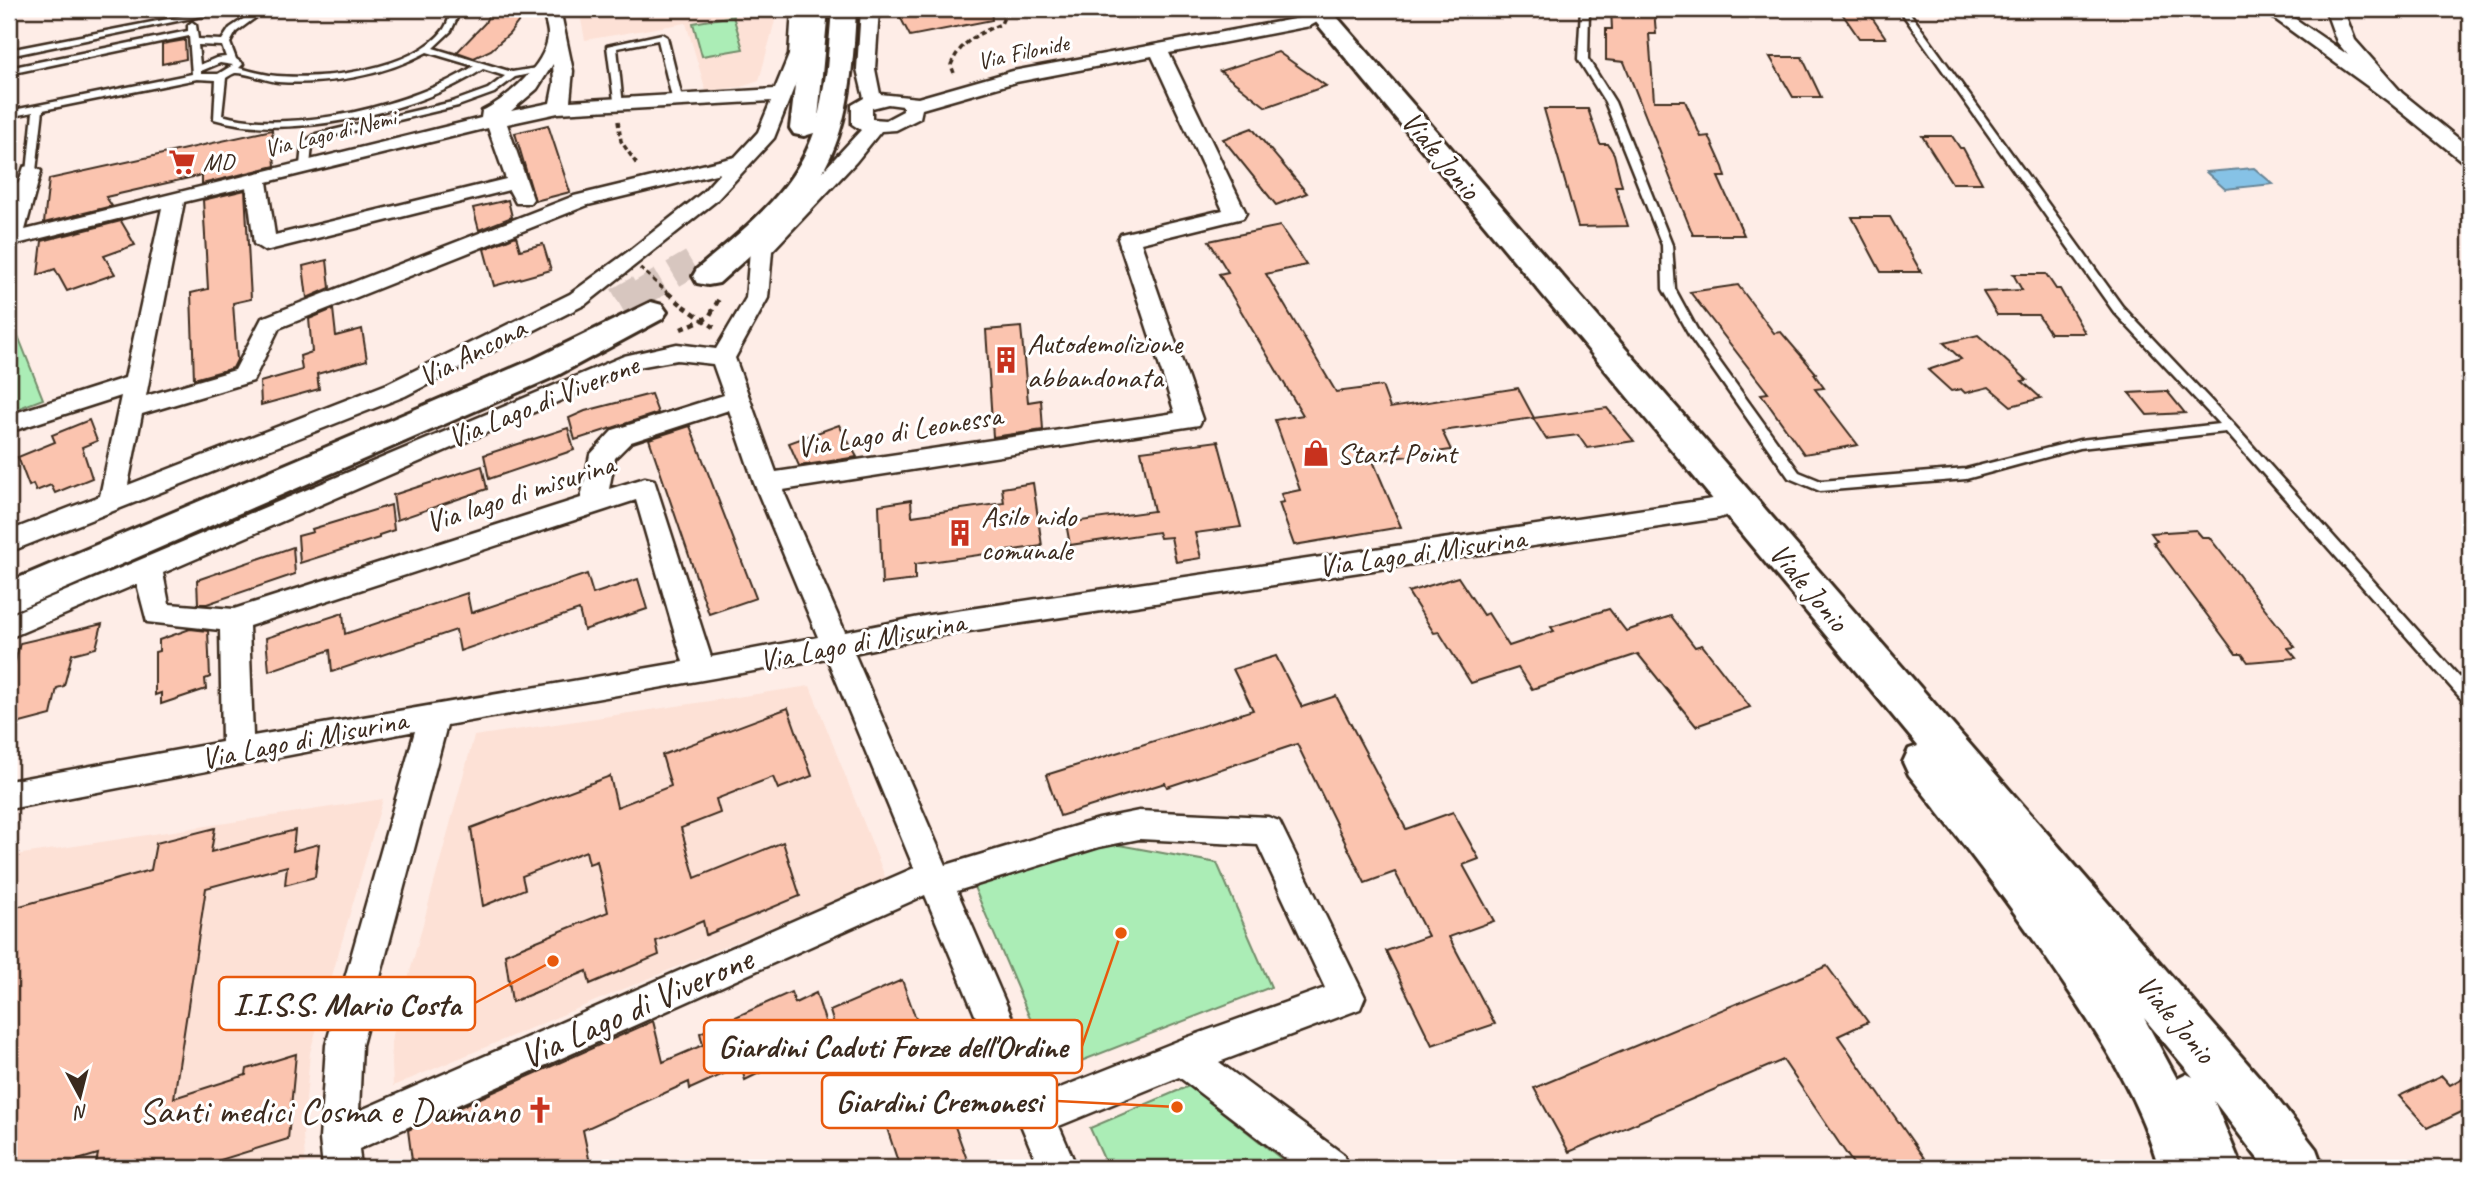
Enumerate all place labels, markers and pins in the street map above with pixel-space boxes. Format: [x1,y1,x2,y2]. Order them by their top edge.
supermarket icon: MD [167,147,197,177]
place label: MD [203,147,236,177]
place label: Autodemolizione abbandonata [1027,324,1184,396]
building icon: Autodemolizione abbandonata [991,345,1021,375]
place label: Start Point [1337,434,1459,472]
shop icon: Start Point [1301,438,1331,468]
place label: Asilo nido comunale [981,497,1077,569]
building icon: Asilo nido comunale [945,518,975,548]
callout: I.I.S.S. Mario Costa [219,977,475,1030]
callout: Giardini Caduti Forze dell'Ordine [704,1020,1082,1073]
callout: Giardini Cremonesi [822,1075,1057,1128]
place label: Santi medici Cosma e Damiano [139,1087,521,1134]
church icon: Santi medici Cosma e Damiano [525,1095,555,1125]

